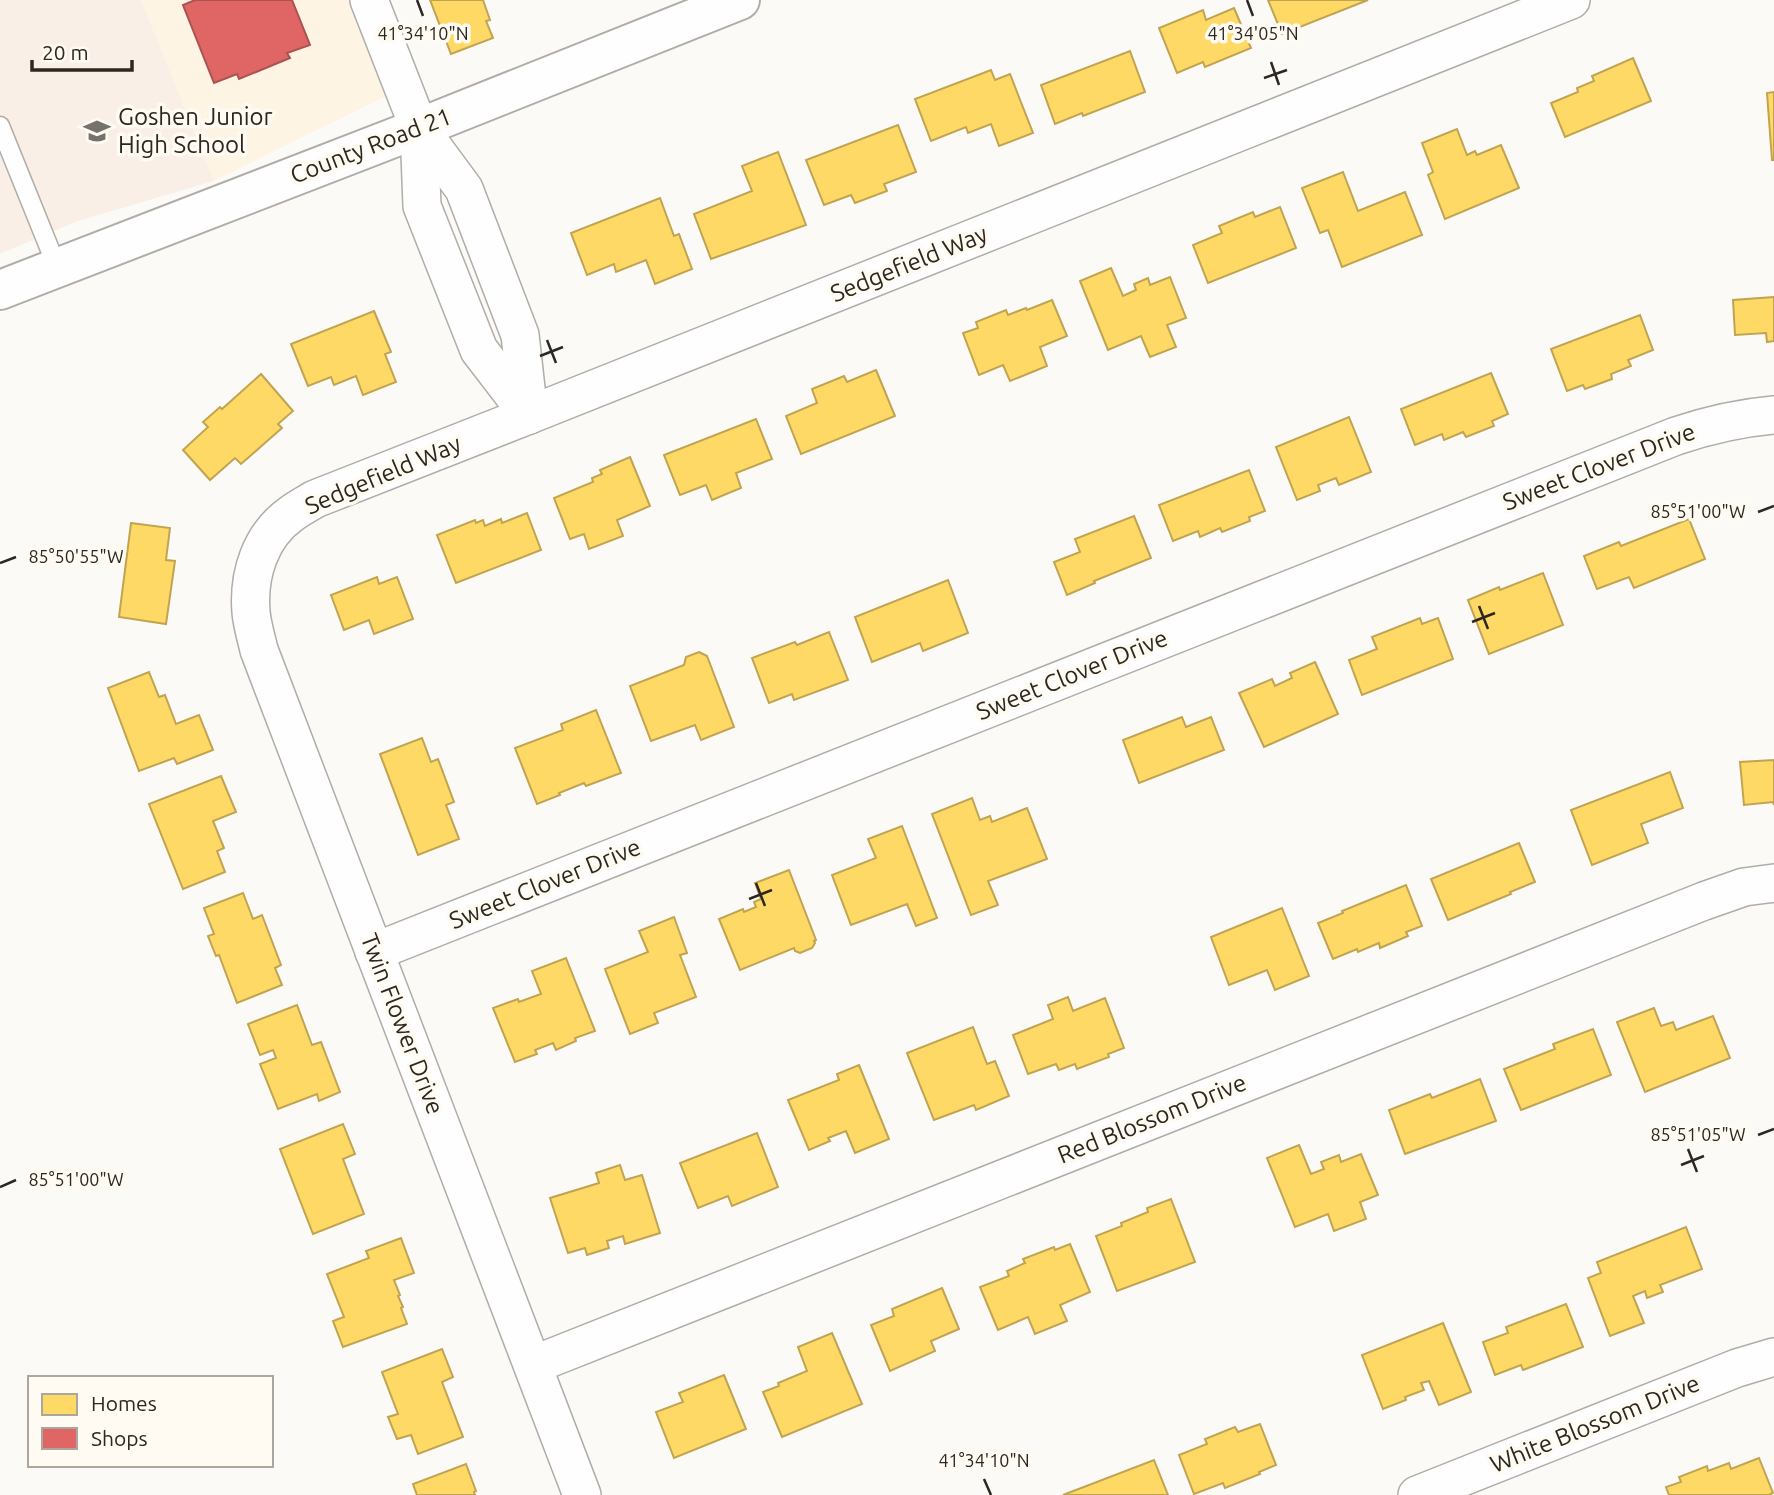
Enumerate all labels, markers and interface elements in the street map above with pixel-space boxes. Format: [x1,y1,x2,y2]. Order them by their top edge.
text: 41°34'10"N [377,23,469,43]
text: 41°34'05"N [1207,23,1299,43]
scale bar [32,28,131,72]
text: 20 m [42,40,89,64]
street label: County Road 21 [286,102,455,189]
place label: Goshen Junior High School [118,103,273,158]
school or university icon: Goshen Junior High School [82,116,112,146]
street label: Sedgefield Way [827,220,991,307]
street label: Sweet Clover Drive [1499,417,1699,516]
street label: Sedgefield Way [301,429,465,520]
text: 85°51'00"W [1650,501,1746,521]
text: 85°50'55"W [28,546,124,566]
street label: Sweet Clover Drive [972,624,1171,725]
street label: Sweet Clover Drive [445,833,644,934]
street label: Twin Flower Drive [356,930,449,1118]
street label: Red Blossom Drive [1054,1068,1250,1169]
text: 85°51'05"W [1650,1124,1746,1144]
text: 85°51'00"W [28,1169,124,1189]
street label: White Blossom Drive [1486,1369,1703,1478]
legend [28,1376,273,1467]
text: Homes [91,1391,157,1415]
text: Shops [91,1426,148,1450]
text: 41°34'10"N [938,1450,1030,1470]

